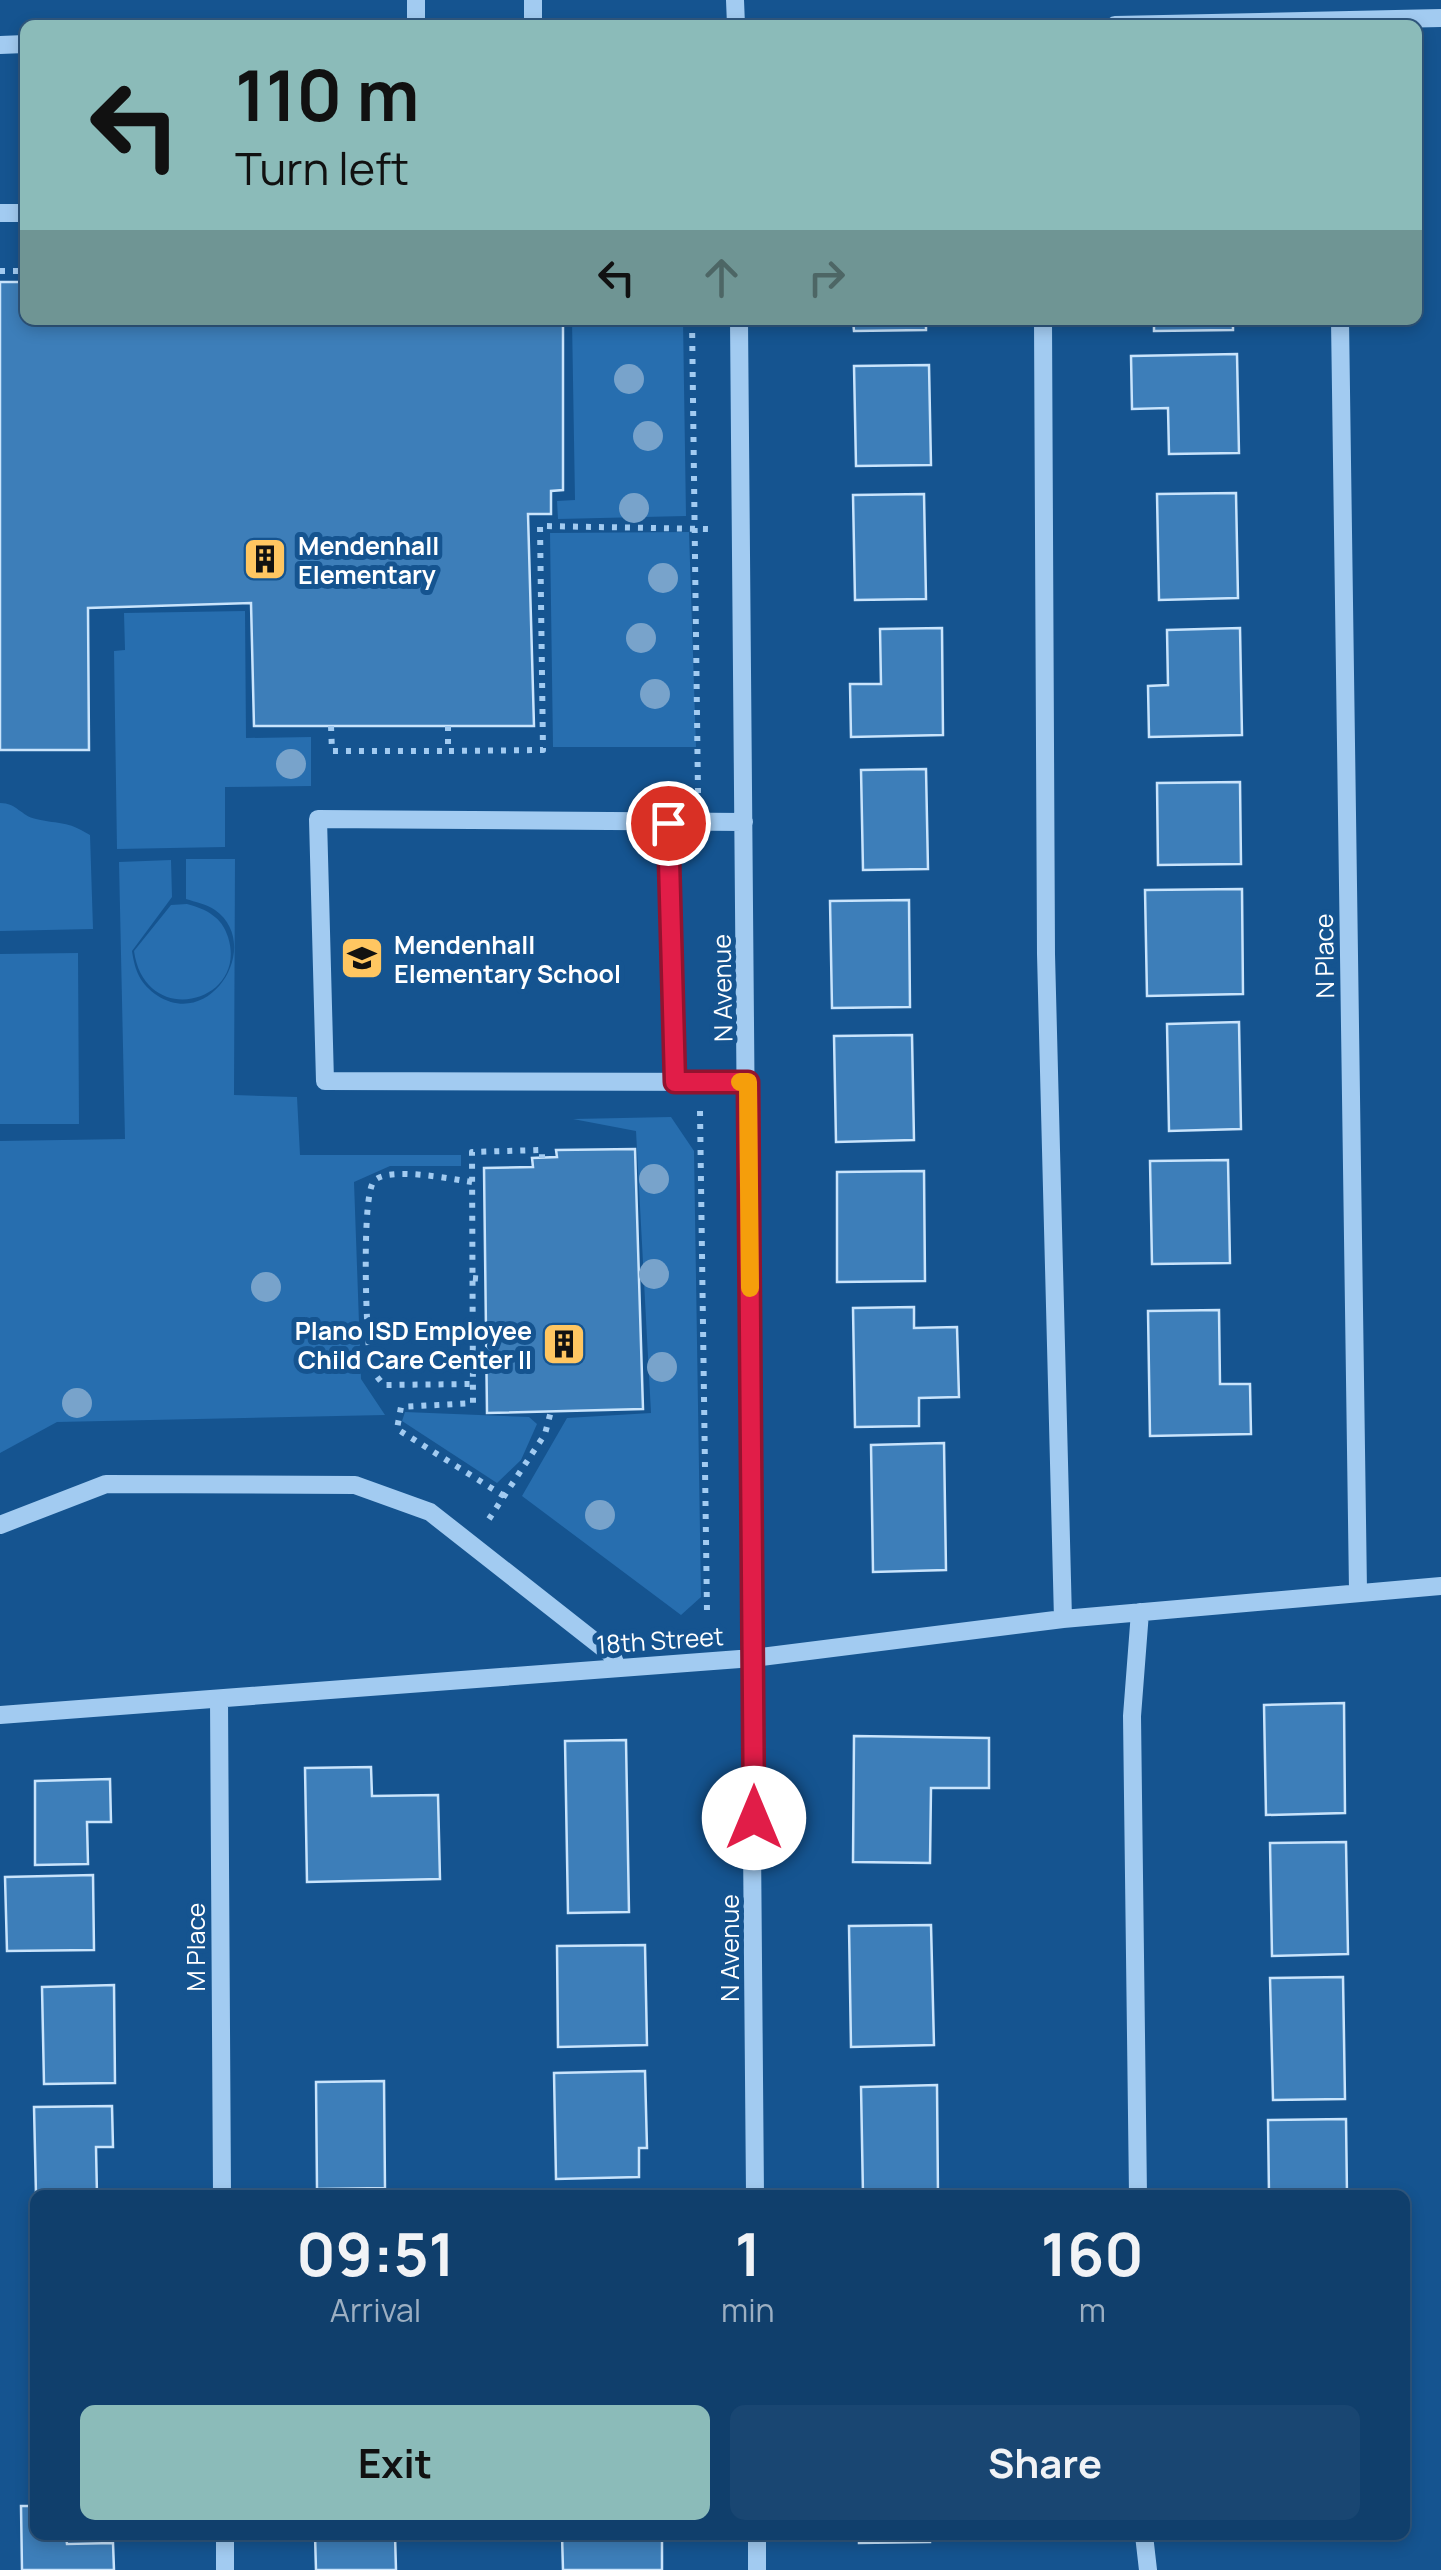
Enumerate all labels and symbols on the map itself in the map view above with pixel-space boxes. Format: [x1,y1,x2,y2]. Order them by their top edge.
place label: Mendenhall Elementary [298,528,439,592]
building icon: Mendenhall Elementary [242,536,288,582]
pin [626,781,711,866]
street label: N Place [1306,913,1342,999]
place label: Mendenhall Elementary School [394,927,621,991]
street label: N Avenue [704,934,740,1042]
school or university icon: Mendenhall Elementary School [339,935,385,981]
place label: Plano ISD Employee Child Care Center II [295,1313,532,1377]
building icon: Plano ISD Employee Child Care Center II [541,1321,587,1367]
street label: 18th Street [595,1618,725,1662]
position arrow [702,1766,806,1870]
street label: N Avenue [712,1894,747,2002]
street label: M Place [178,1903,213,1991]

